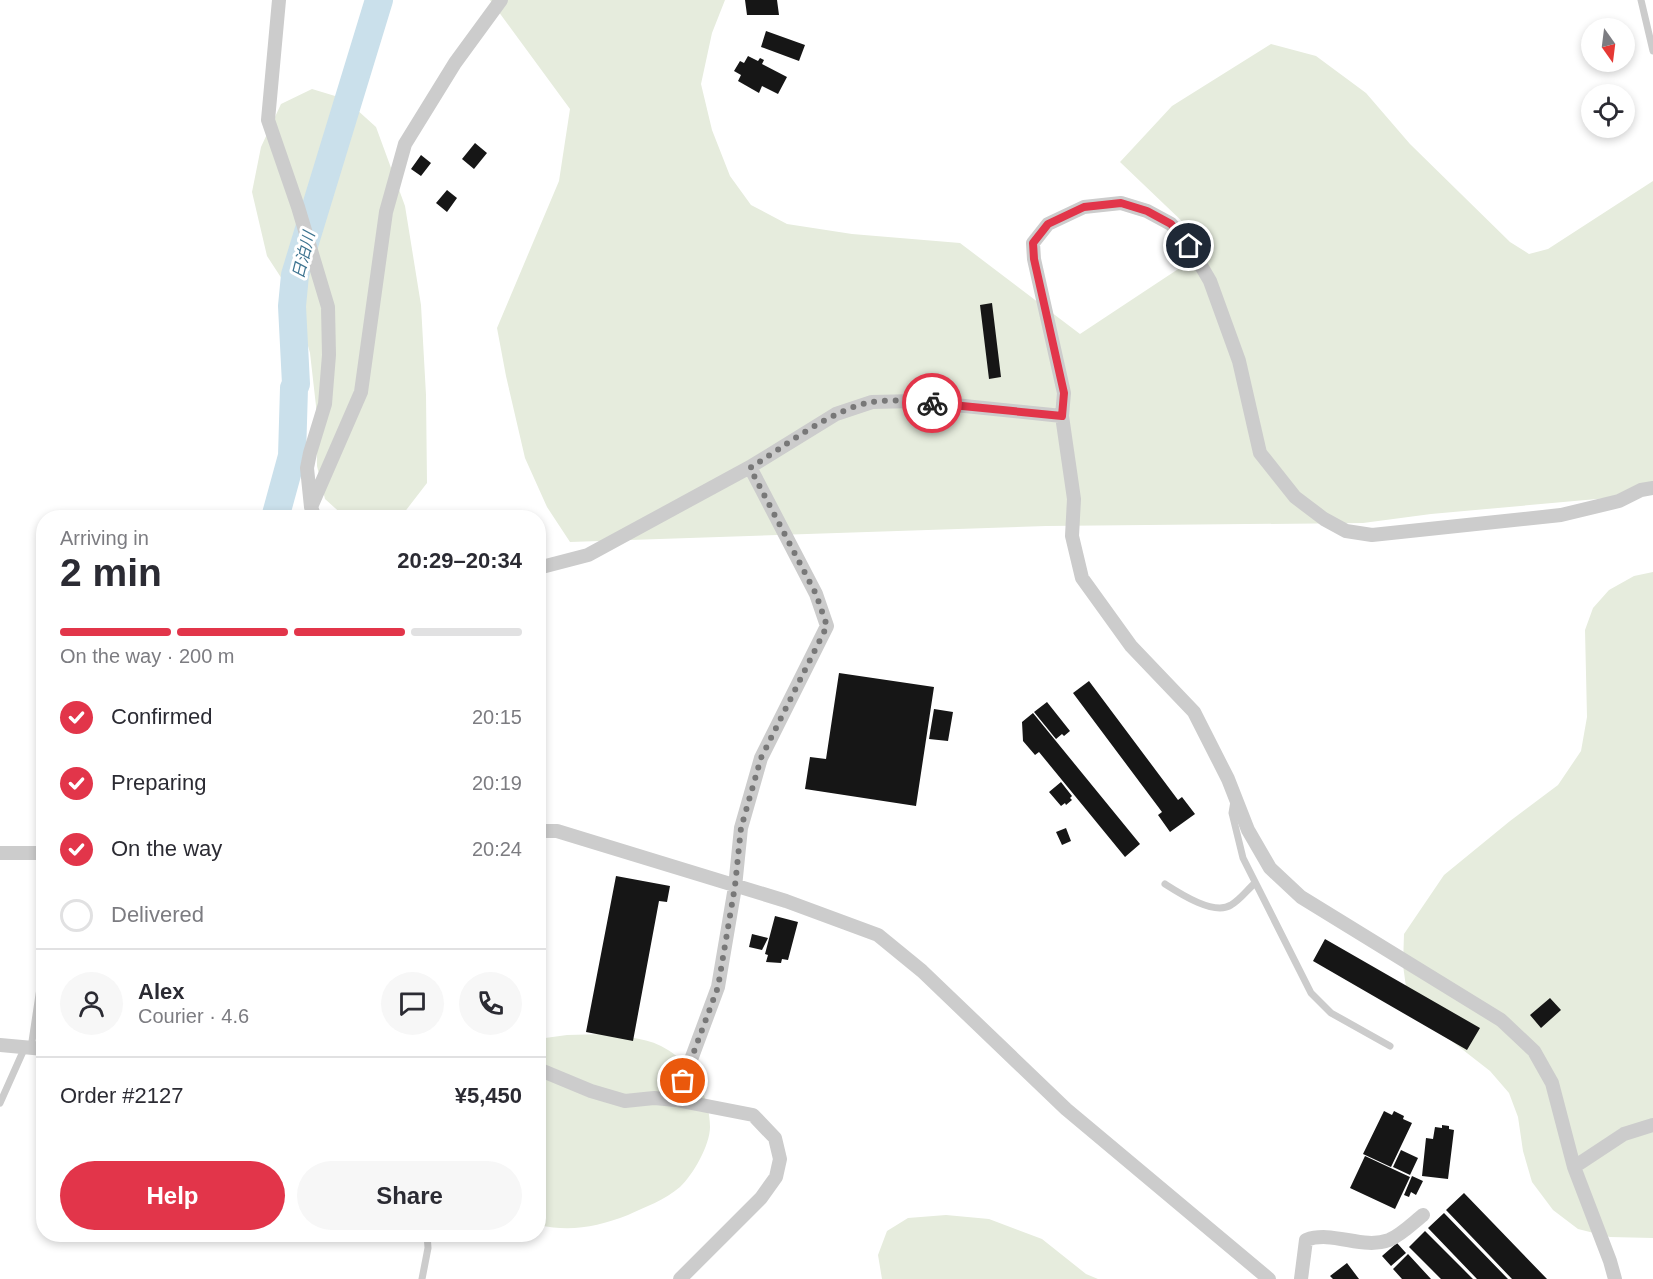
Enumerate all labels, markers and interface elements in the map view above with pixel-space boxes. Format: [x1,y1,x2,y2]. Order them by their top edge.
north arrow [1581,18,1635,72]
map controls [1581,18,1635,138]
button: locate [1581,84,1635,138]
pin [1163,220,1214,271]
water label: 日泊川 [289,228,318,280]
icon: home [1172,229,1205,262]
courier [902,373,962,433]
icon: bike [916,387,949,420]
text: Arriving in [60,527,149,549]
text: 20:29–20:34 [397,548,522,573]
text: 2 min [60,551,162,594]
text: On the way · 200 m [60,645,235,667]
icon: check [60,701,93,734]
text: Confirmed [111,704,212,729]
text: 20:15 [472,706,522,728]
icon: check [60,767,93,800]
text: Preparing [111,770,206,795]
text: 20:19 [472,772,522,794]
icon: check [60,833,93,866]
text: On the way [111,836,222,861]
text: 20:24 [472,838,522,860]
text: Delivered [111,902,204,927]
button: person [60,972,123,1035]
button: chat [381,972,444,1035]
button: phone [459,972,522,1035]
text: Alex [138,979,184,1004]
text: Courier · 4.6 [138,1005,249,1027]
pin [657,1055,708,1106]
icon: bag [666,1064,699,1097]
text: Order #2127 [60,1083,184,1108]
text: ¥5,450 [455,1083,522,1108]
button: Help [60,1161,285,1230]
button: Share [297,1161,522,1230]

